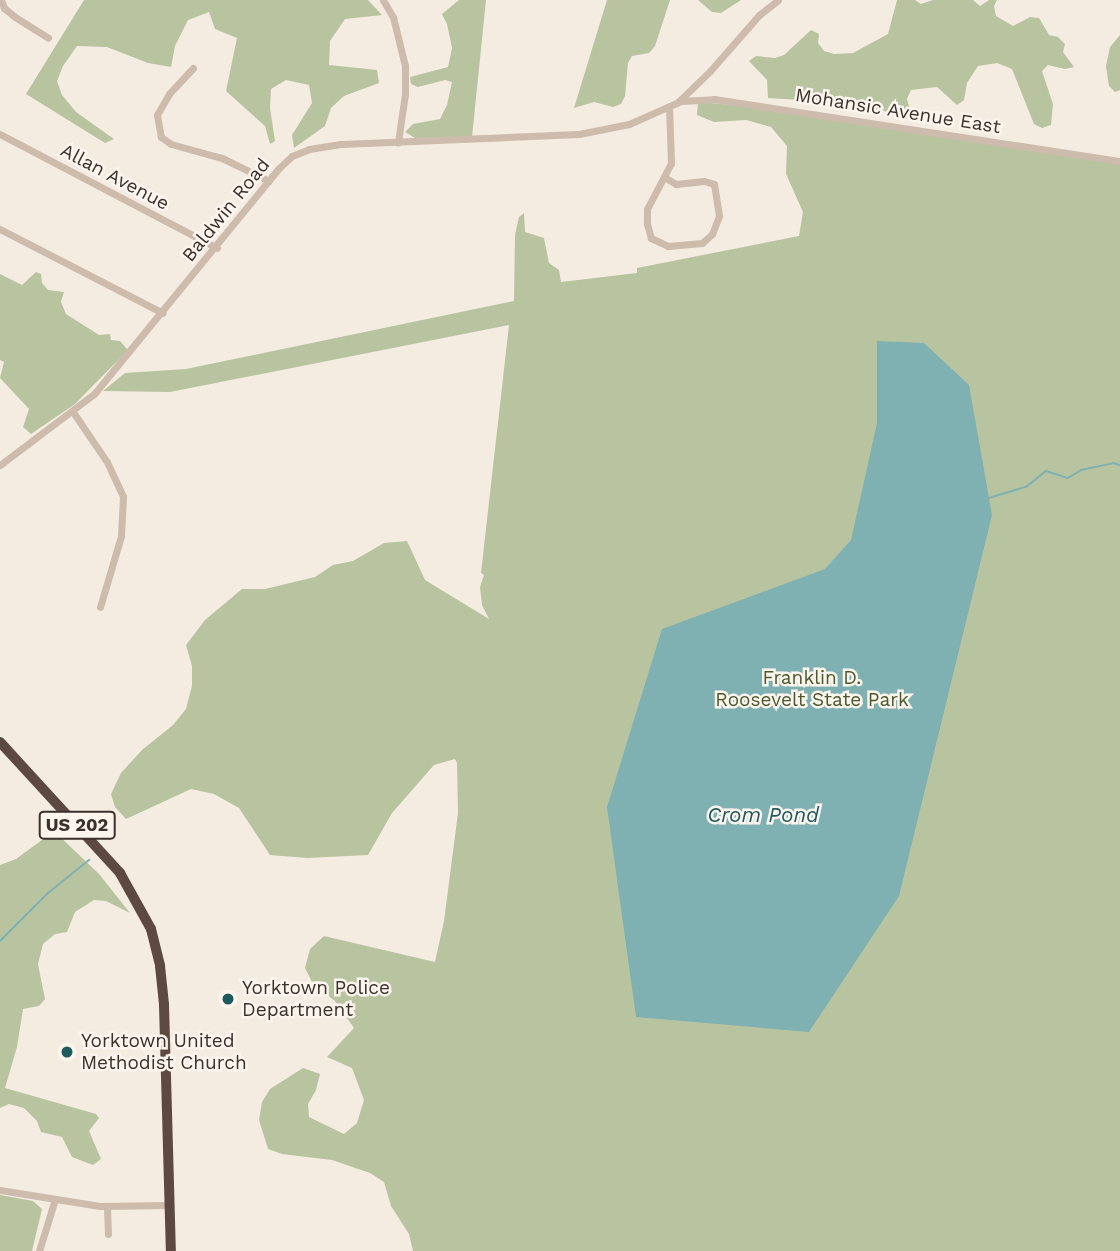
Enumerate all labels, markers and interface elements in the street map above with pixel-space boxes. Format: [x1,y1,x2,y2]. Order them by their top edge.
street label: Mohansic Avenue East [793,83,1003,139]
street label: Allan Avenue [57,139,173,215]
street label: Baldwin Road [177,154,275,266]
park label: Franklin D. Roosevelt State Park [715,667,909,711]
water label: Crom Pond [707,802,819,828]
road number: US 202 [38,810,116,840]
place label: Yorktown Police Department [242,977,390,1021]
marker: Yorktown Police Department [220,991,236,1007]
place label: Yorktown United Methodist Church [81,1030,247,1074]
marker: Yorktown United Methodist Church [59,1044,75,1060]

